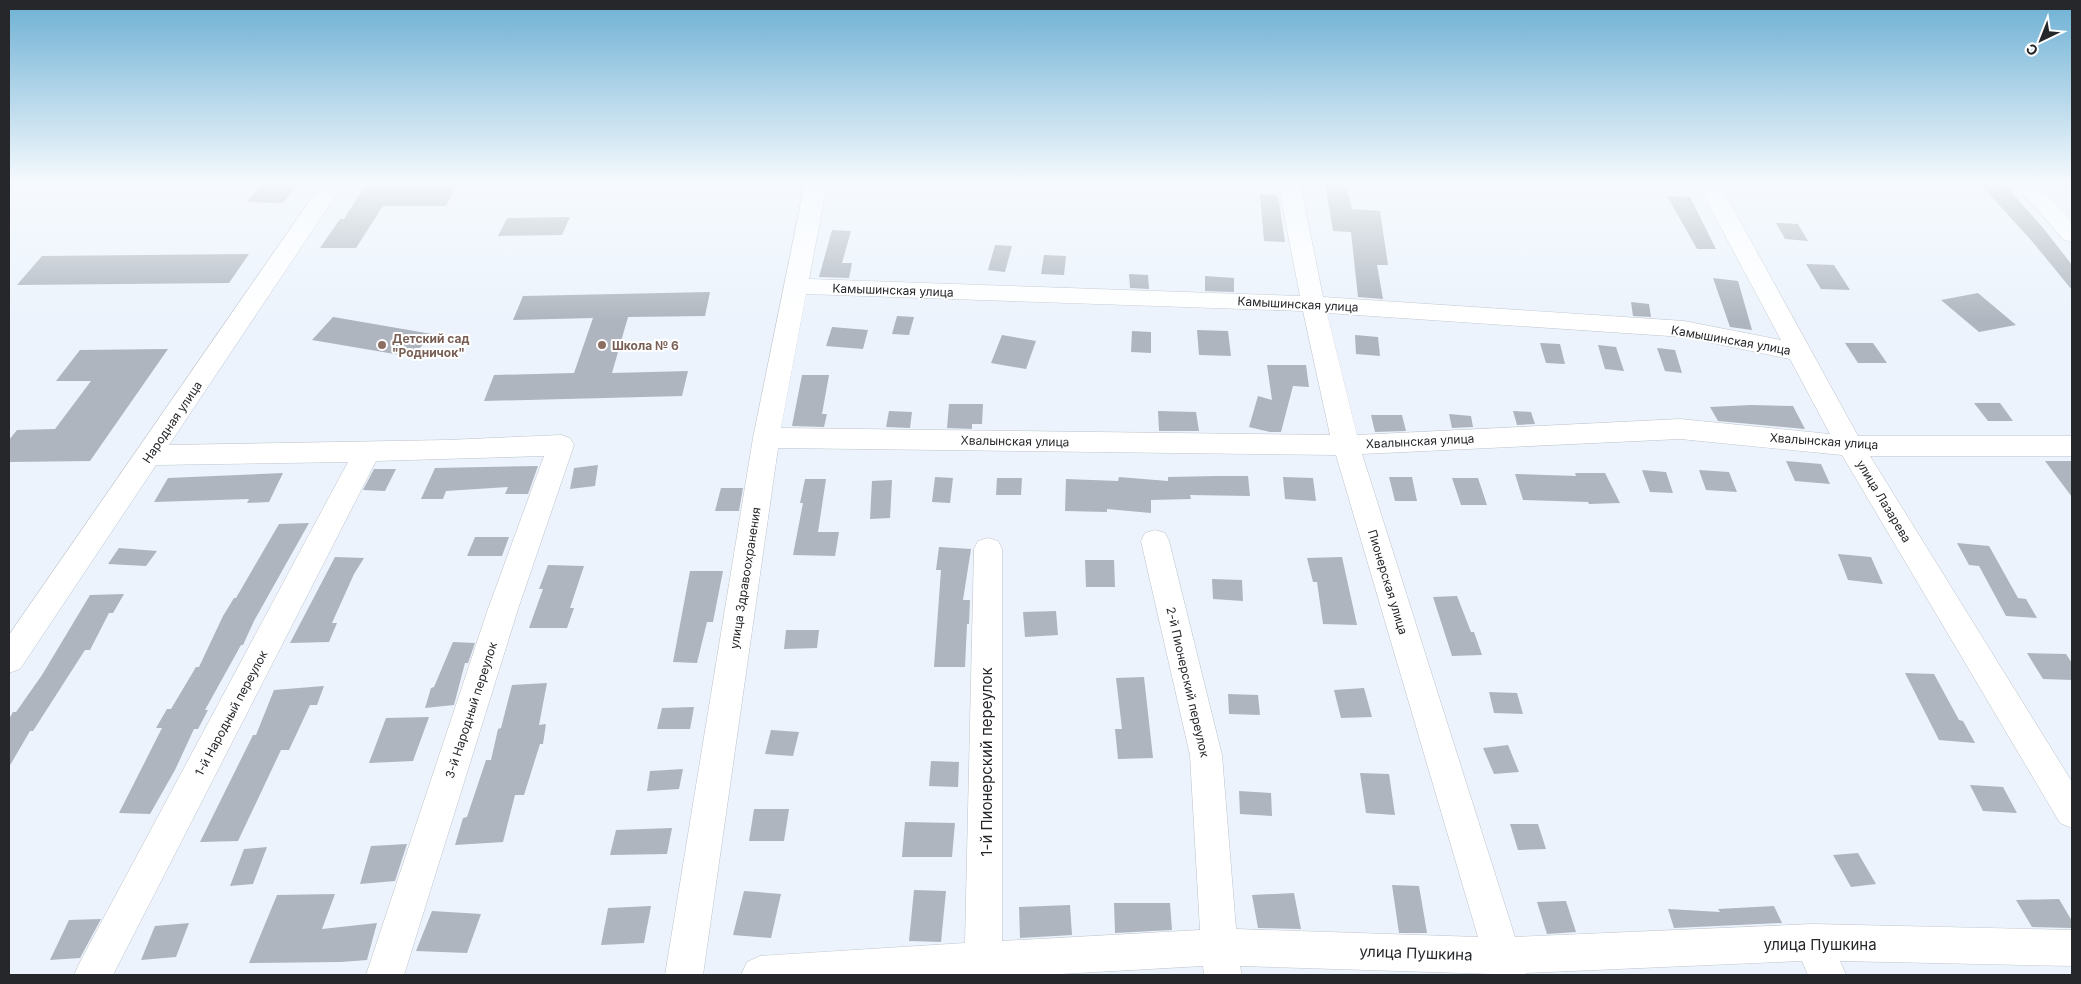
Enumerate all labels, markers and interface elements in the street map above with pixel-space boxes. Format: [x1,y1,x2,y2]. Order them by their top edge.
north arrow [2016,15,2066,65]
text: С [2022,40,2041,60]
street label: Камышинская улица [832,280,954,300]
street label: Камышинская улица [1237,293,1359,315]
street label: Камышинская улица [1670,322,1792,358]
place label: Детский сад "Родничок" [392,331,469,360]
place label: Школа № 6 [612,338,679,353]
marker: Детский сад "Родничок" [376,339,388,351]
marker: Школа № 6 [596,339,608,351]
street label: Народная улица [139,378,205,466]
street label: Хвалынская улица [1769,430,1879,452]
street label: Хвалынская улица [1365,431,1475,451]
street label: Хвалынская улица [960,433,1070,449]
street label: улица Лазарева [1853,457,1915,545]
street label: улица Здравоохранения [726,506,764,650]
street label: Пионерская улица [1365,528,1411,636]
street label: 2-й Пионерский переулок [1163,605,1213,759]
street label: 3-й Народный переулок [442,639,500,780]
street label: 1-й Народный переулок [192,647,271,778]
street label: 1-й Пионерский переулок [977,667,996,857]
street label: улица Пушкина [1763,935,1877,954]
street label: улица Пушкина [1359,942,1473,964]

